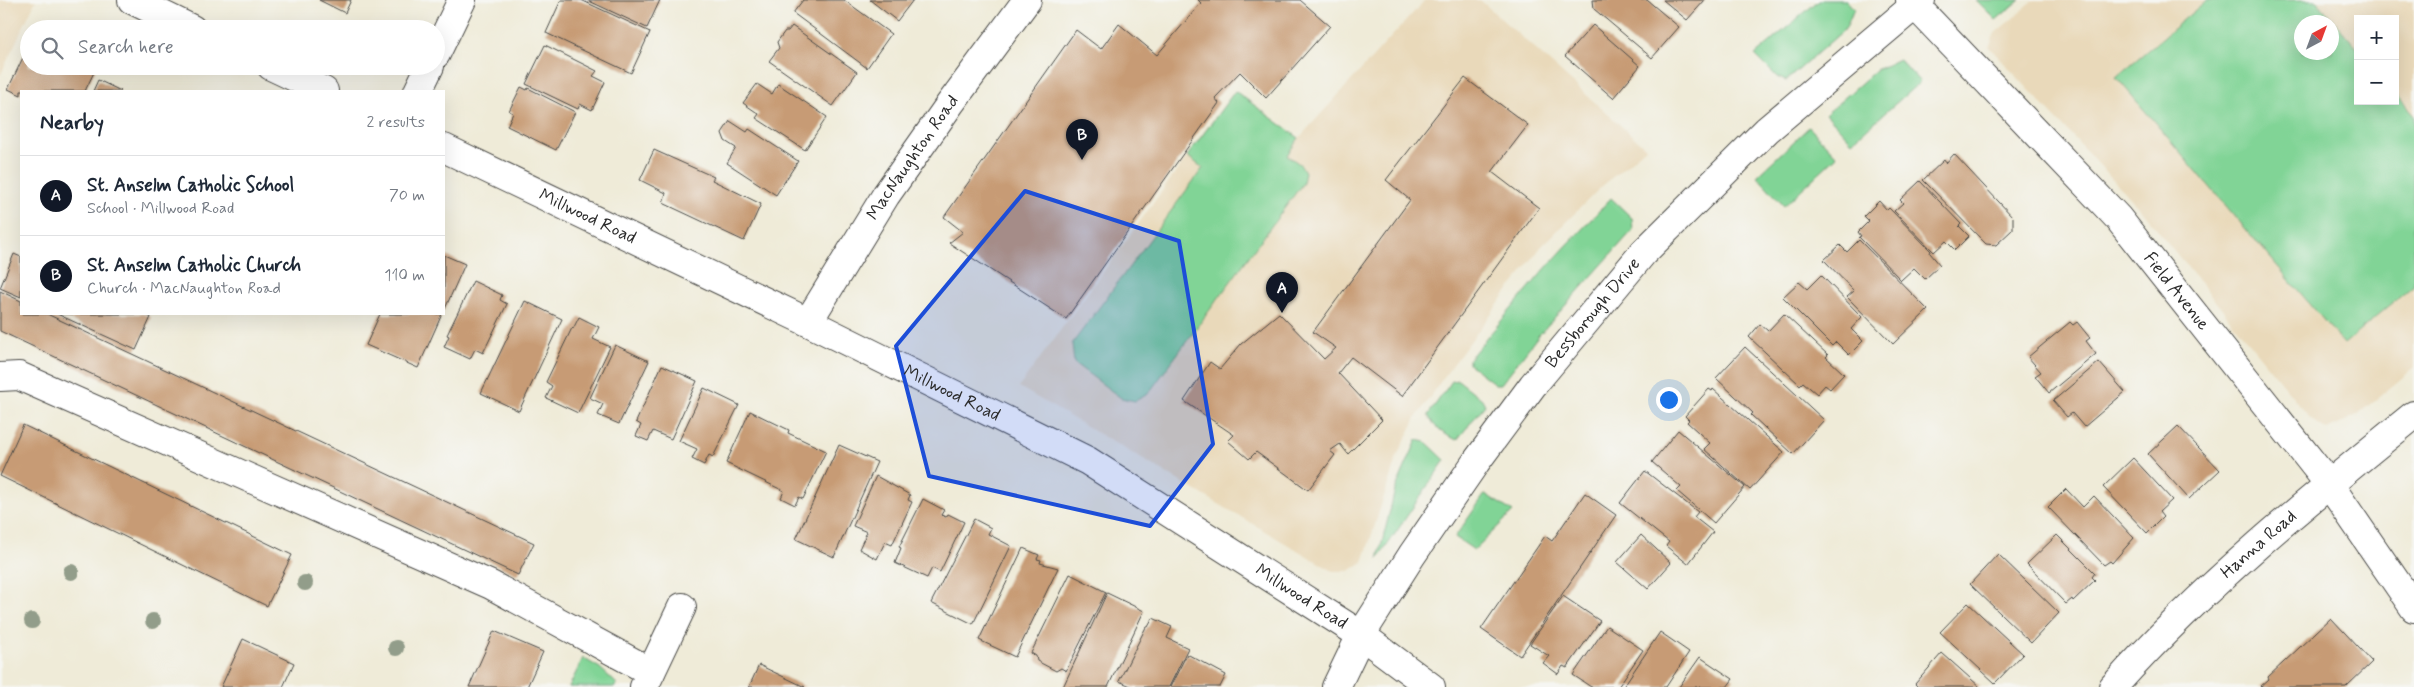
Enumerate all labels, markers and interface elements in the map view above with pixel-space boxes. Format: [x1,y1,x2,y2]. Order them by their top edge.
north arrow [2294,15,2339,60]
map controls [2354,15,2399,105]
button: + [2354,15,2399,60]
search box [20,20,445,75]
icon: search [38,34,66,62]
text: Search here [78,35,174,60]
button: − [2354,60,2399,105]
street label: MacNaughton Road [861,90,965,225]
text: Nearby [40,109,104,137]
text: 2 results [367,112,425,133]
pin: B [1066,119,1098,160]
text: St. Anselm Catholic School [87,173,294,198]
street label: Millwood Road [535,183,640,250]
text: A [51,185,61,206]
text: 70 m [389,185,425,206]
text: School · Millwood Road [87,198,234,219]
street label: Field Avenue [2138,247,2215,336]
text: St. Anselm Catholic Church [87,253,301,278]
street label: Bessborough Drive [1540,253,1646,373]
text: B [51,265,61,286]
text: 110 m [384,265,425,286]
pin: A [1266,272,1298,313]
text: Church · MacNaughton Road [87,278,281,299]
street label: Millwood Road [899,359,1004,428]
your location [1656,387,1682,413]
street label: Hanna Road [2216,505,2302,584]
street label: Millwood Road [1250,559,1352,635]

